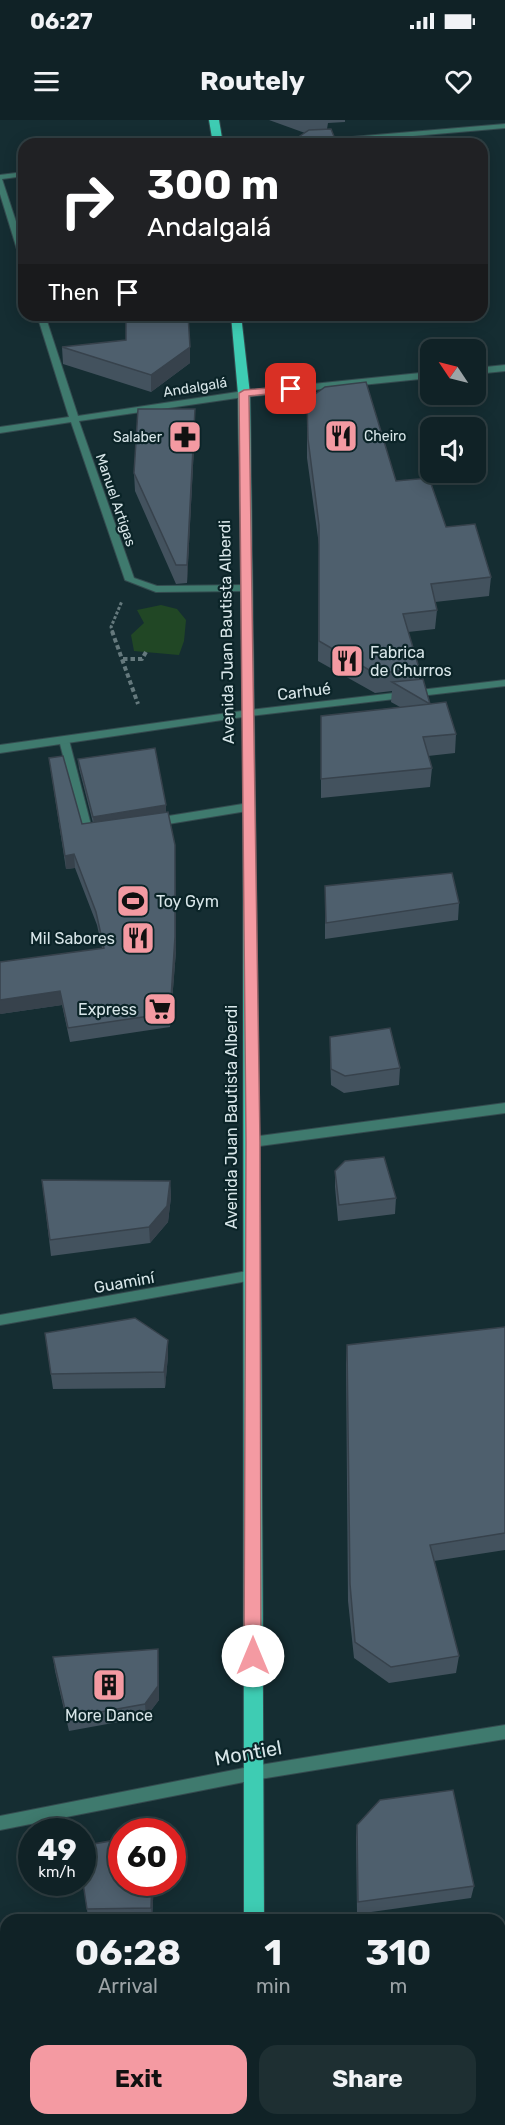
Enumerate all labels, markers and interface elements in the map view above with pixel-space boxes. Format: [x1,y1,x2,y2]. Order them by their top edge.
text: 06:27 [30,8,93,35]
icon: menu [30,65,63,98]
text: Routely [200,65,305,97]
icon: heart [442,65,475,98]
text: 300 m [147,160,279,210]
icon: right [48,162,126,240]
text: Andalgalá [147,211,271,243]
icon: arrive [111,276,144,309]
text: Then [48,279,99,306]
north arrow [420,339,486,405]
map controls [420,339,486,483]
pin [265,363,316,414]
icon: arrive [274,372,307,405]
street label: Andalgalá [162,374,228,401]
button: sound [420,417,486,483]
restaurant icon: Cheiro [323,418,359,454]
pharmacy icon: Salaber [167,419,203,455]
place label: Cheiro [364,428,406,445]
place label: Salaber [113,429,163,446]
street label: Manuel Artigas [92,452,139,549]
street label: Avenida Juan Bautista Alberdi [215,520,238,744]
restaurant icon: Fabrica de Churros [329,643,365,679]
place label: Fabrica de Churros [370,643,452,680]
street label: Carhué [276,679,332,704]
sports icon: Toy Gym [115,883,151,919]
place label: Toy Gym [156,892,219,911]
restaurant icon: Mil Sabores [120,920,156,956]
place label: Mil Sabores [30,929,115,948]
supermarket icon: Express [142,991,178,1027]
place label: Express [78,1000,137,1019]
street label: Avenida Juan Bautista Alberdi [222,1005,241,1229]
street label: Guaminí [92,1268,157,1297]
position arrow [221,1624,285,1688]
building icon: More Dance [91,1667,127,1703]
place label: More Dance [65,1706,153,1725]
street label: Montiel [212,1735,284,1771]
speed limit sign: 60 [108,1818,186,1896]
text: 49 [37,1832,77,1868]
text: km/h [38,1863,76,1881]
text: 06:28 [75,1931,181,1974]
text: 1 [264,1931,282,1974]
text: 310 [366,1931,431,1974]
text: Arrival [98,1974,158,1998]
text: min [256,1974,291,1998]
text: m [389,1974,407,1998]
button: Exit [30,2045,247,2114]
button: Share [259,2045,476,2114]

